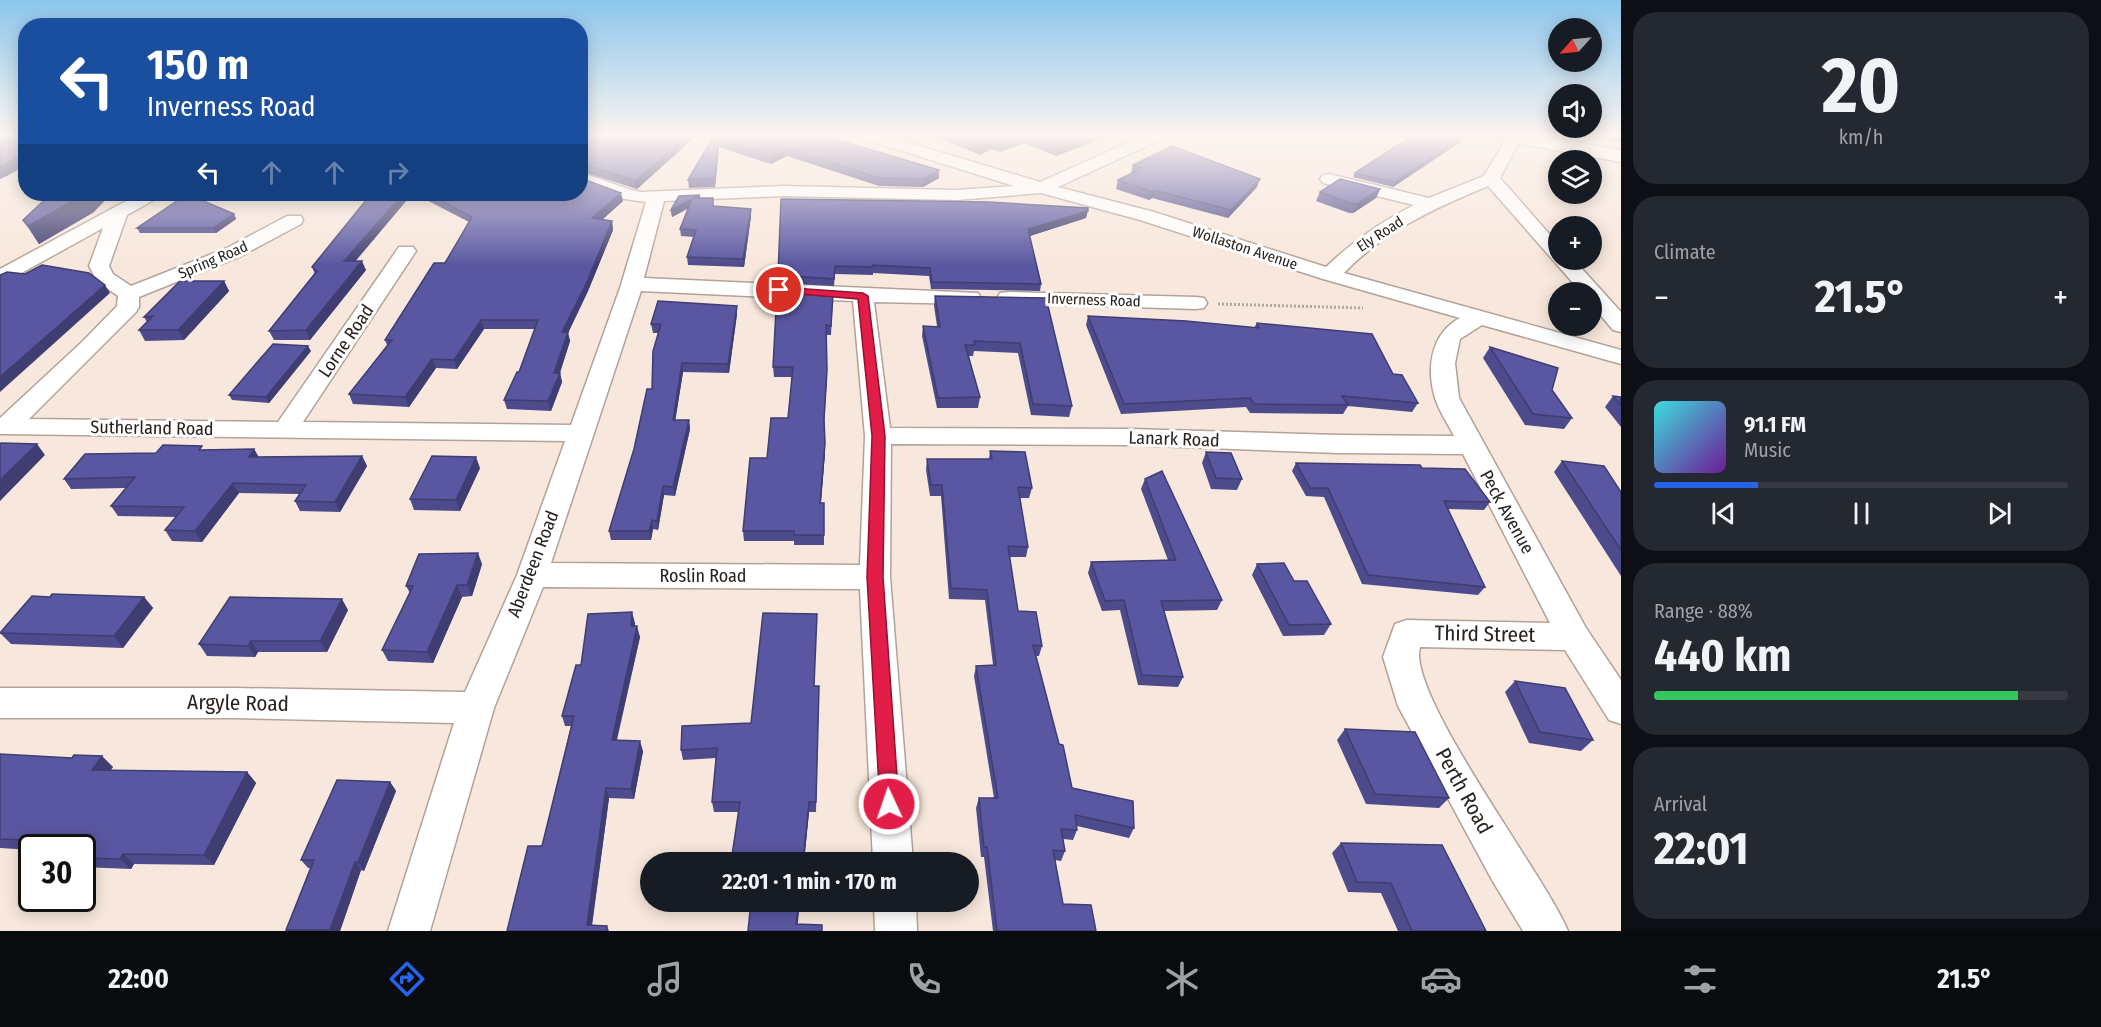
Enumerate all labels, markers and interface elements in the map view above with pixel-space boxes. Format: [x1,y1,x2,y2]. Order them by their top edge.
north arrow [1548,18,1602,72]
map controls [1548,18,1602,336]
text: 20 [1822,39,1900,133]
text: 150 m [147,40,249,90]
icon: left [48,42,126,120]
button: sound [1548,84,1602,138]
text: Inverness Road [147,91,315,123]
text: km/h [1839,125,1883,149]
button: layers [1548,150,1602,204]
icon: left [192,156,225,189]
icon: ahead [255,156,288,189]
icon: ahead [318,156,351,189]
icon: right [381,156,414,189]
street label: Ely Road [1353,212,1407,256]
button: + [1548,216,1602,270]
street label: Wollaston Avenue [1190,223,1300,273]
street label: Spring Road [175,237,251,283]
text: Climate [1654,240,1716,264]
pin [753,264,804,315]
text: 21.5° [1815,270,1907,324]
icon: arrive [762,273,795,306]
text: − [1654,278,1669,318]
text: + [2053,278,2068,318]
button: − [1548,282,1602,336]
street label: Inverness Road [1047,289,1141,311]
street label: Lorne Road [314,300,378,382]
text: 91.1 FM [1744,411,1806,438]
street label: Sutherland Road [90,416,214,440]
street label: Lanark Road [1128,426,1220,452]
text: Music [1744,438,1791,462]
street label: Peck Avenue [1475,466,1539,558]
icon: previous [1707,497,1740,530]
icon: pause [1845,497,1878,530]
icon: next [1983,497,2016,530]
street label: Aberdeen Road [503,508,563,620]
street label: Roslin Road [659,565,747,587]
text: Range · 88% [1654,599,1753,623]
street label: Third Street [1434,620,1536,648]
text: 440 km [1654,629,1791,683]
street label: Argyle Road [187,689,289,717]
street label: Perth Road [1430,743,1498,839]
position arrow [857,772,921,836]
text: Arrival [1654,792,1707,816]
text: 22:01 [1654,822,1749,876]
speed limit sign: 30 [18,834,96,912]
text: 22:01 · 1 min · 170 m [722,868,897,895]
icon: directions [386,958,428,1000]
icon: music [644,958,686,1000]
icon: phone [903,958,945,1000]
icon: climate [1161,958,1203,1000]
icon: car [1420,958,1462,1000]
icon: filters [1679,958,1721,1000]
text: 22:00 [108,963,169,995]
text: 21.5° [1937,963,1993,995]

